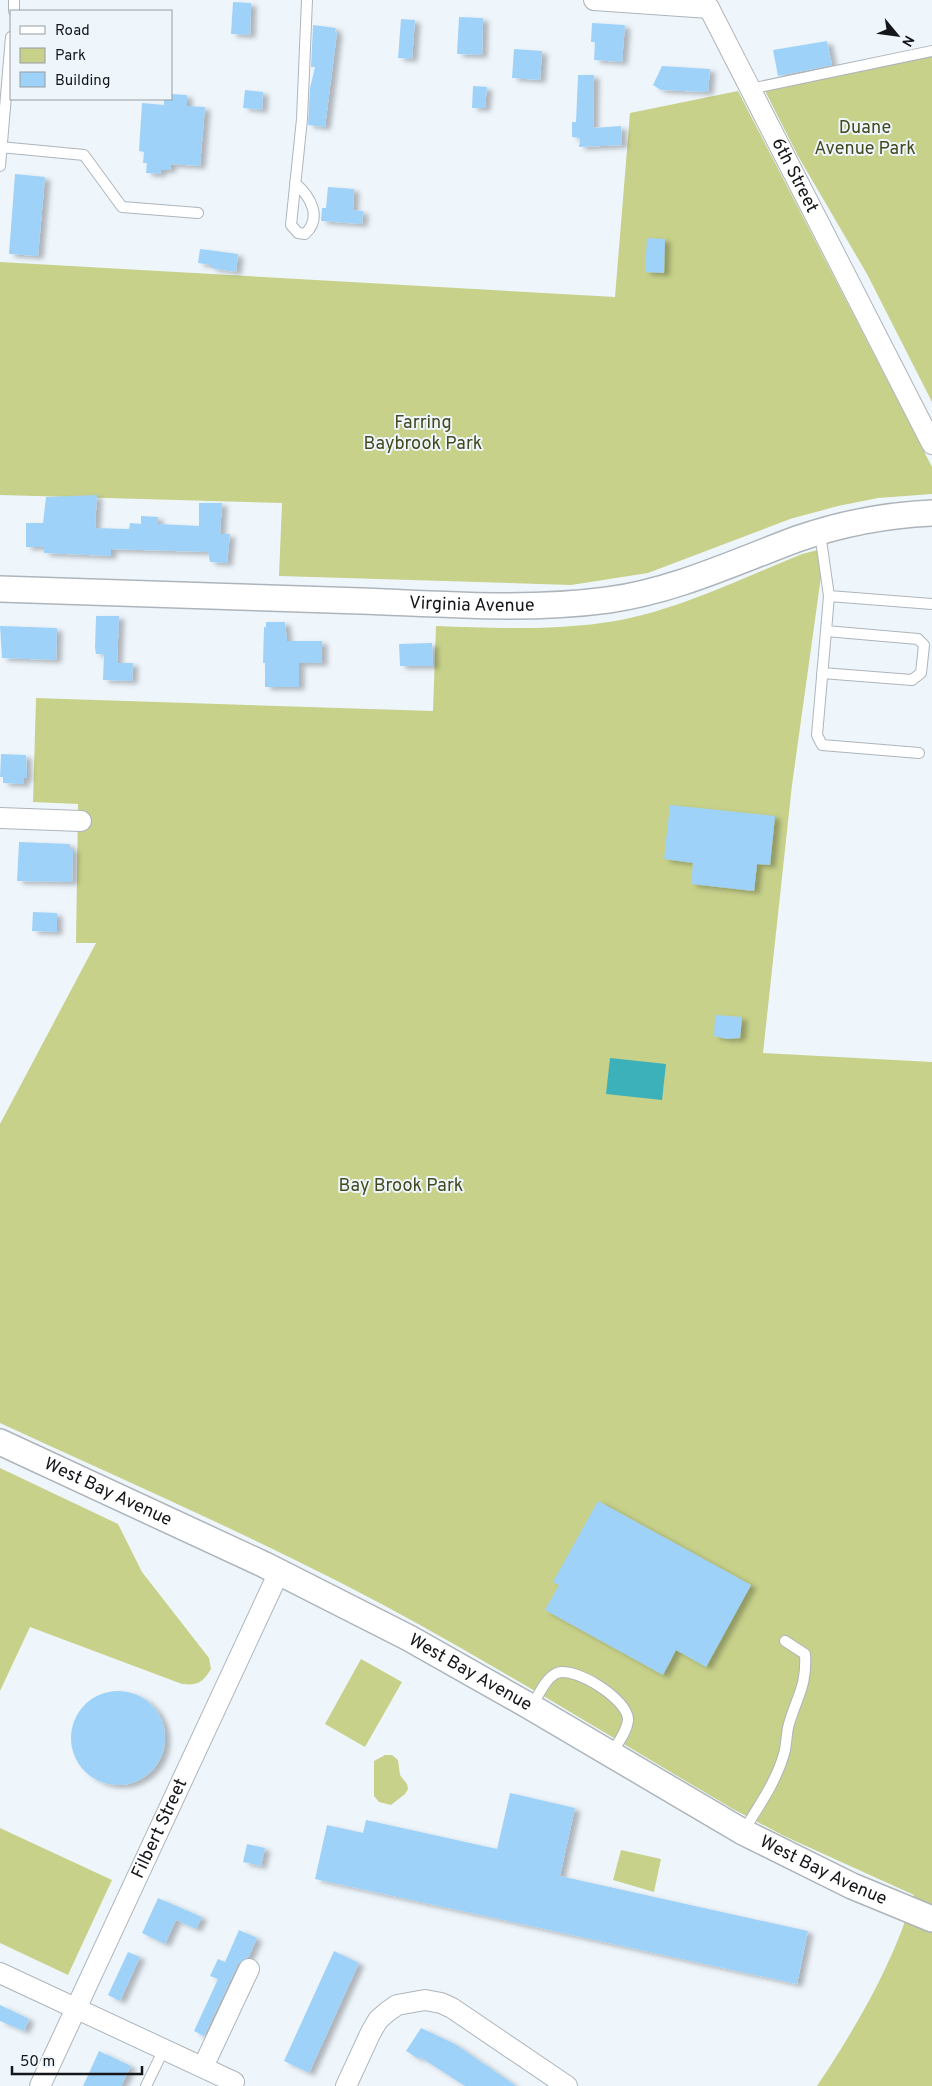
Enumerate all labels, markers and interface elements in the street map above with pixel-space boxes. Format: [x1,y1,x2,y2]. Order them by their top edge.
legend [10,10,172,100]
north arrow [872,10,922,60]
text: Road [55,22,90,41]
text: N [897,32,917,49]
text: Park [55,47,86,66]
text: Building [55,72,110,91]
park label: Duane Avenue Park [814,117,916,161]
street label: 6th Street [766,134,823,217]
park label: Farring Baybrook Park [364,412,482,456]
street label: Virginia Avenue [408,592,535,617]
park label: Bay Brook Park [339,1175,463,1198]
street label: West Bay Avenue [40,1453,175,1532]
street label: West Bay Avenue [404,1629,536,1717]
street label: Filbert Street [127,1775,193,1882]
street label: West Bay Avenue [756,1831,890,1911]
scale bar [12,2044,142,2076]
text: 50 m [20,2053,55,2072]

